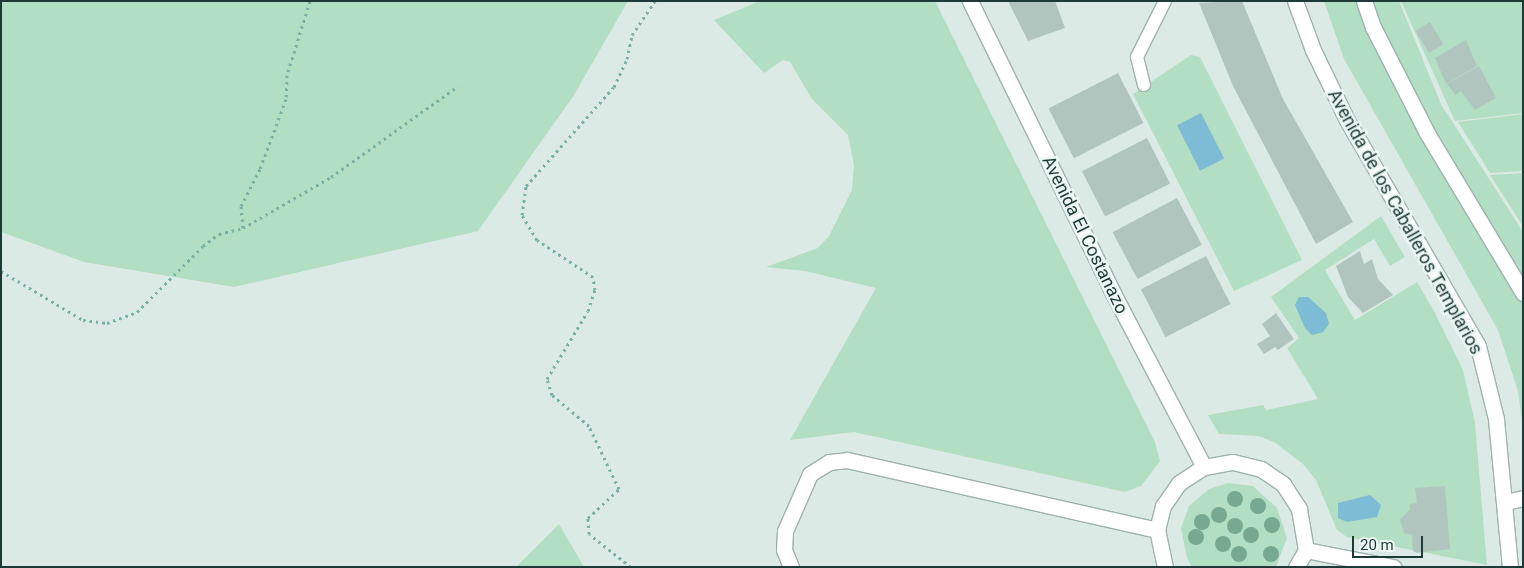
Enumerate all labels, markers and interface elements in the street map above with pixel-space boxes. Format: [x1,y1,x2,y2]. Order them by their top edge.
street label: Avenida de los Caballeros Templarios [1323,86,1487,358]
street label: Avenida El Costanazo [1037,153,1133,317]
scale bar [1354,526,1425,558]
text: 20 m [1360,536,1394,554]

